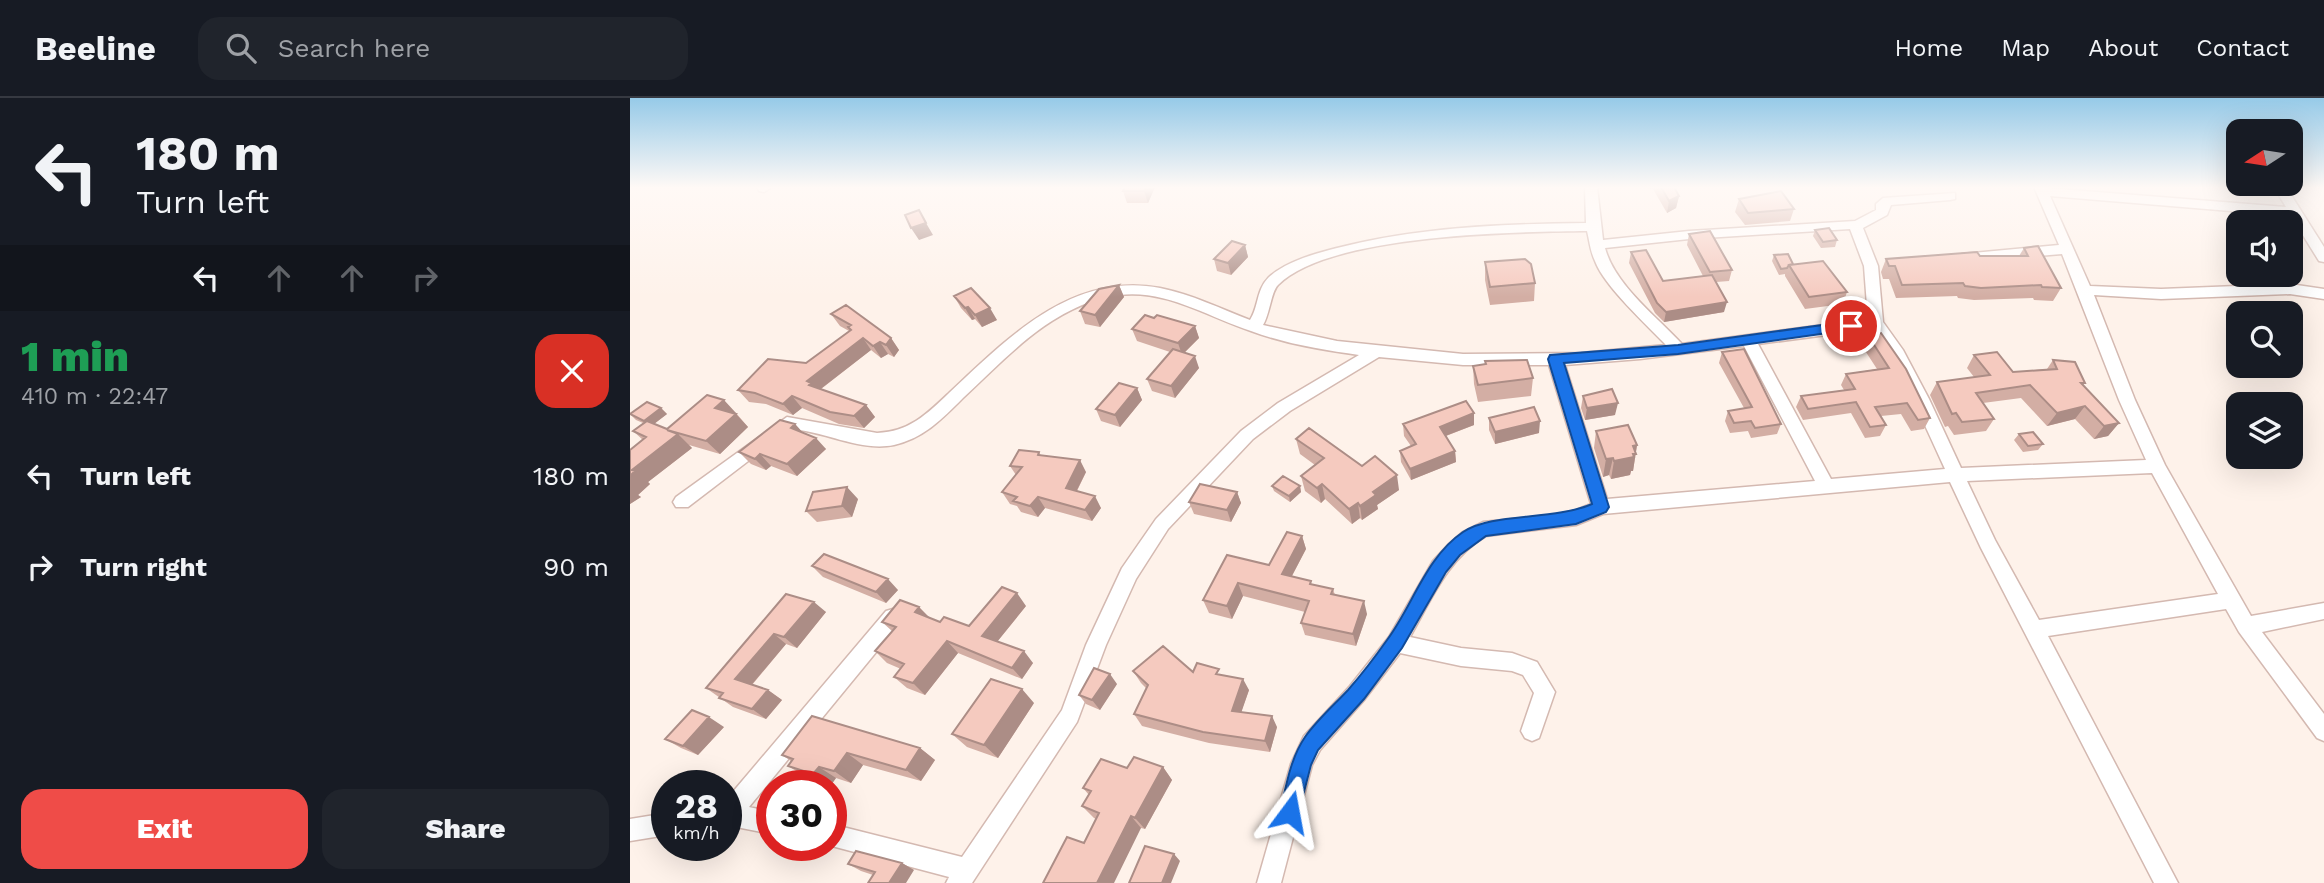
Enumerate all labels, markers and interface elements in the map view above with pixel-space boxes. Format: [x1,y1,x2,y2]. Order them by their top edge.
search box [198,17,688,80]
text: Beeline [35,29,156,68]
icon: search [222,29,260,67]
text: Search here [278,33,430,63]
text: Home [1895,34,1963,62]
text: Map [2001,34,2050,62]
text: About [2088,34,2158,62]
text: Contact [2196,34,2289,62]
north arrow [2226,119,2303,196]
map controls [2226,119,2303,469]
text: 180 m [136,124,280,182]
icon: left [21,126,112,217]
text: Turn left [136,183,269,221]
button: sound [2226,210,2303,287]
icon: left [187,259,225,297]
icon: ahead [260,259,298,297]
icon: ahead [333,259,371,297]
icon: right [406,259,444,297]
pin [1821,296,1881,356]
button: search [2226,301,2303,378]
icon: arrive [1832,307,1870,345]
text: 1 min [21,332,129,381]
button: close [535,334,609,408]
text: 410 m · 22:47 [21,383,168,410]
button: layers [2226,392,2303,469]
icon: left [21,457,59,495]
text: Turn left [80,461,191,491]
text: 180 m [533,461,609,491]
icon: right [21,548,59,586]
text: Turn right [80,552,207,582]
text: 90 m [543,552,609,582]
speed limit sign: 30 [756,770,847,861]
position arrow [1253,775,1327,849]
text: 28 [675,785,718,827]
button: Exit [21,789,308,869]
button: Share [322,789,609,869]
text: km/h [673,822,720,843]

